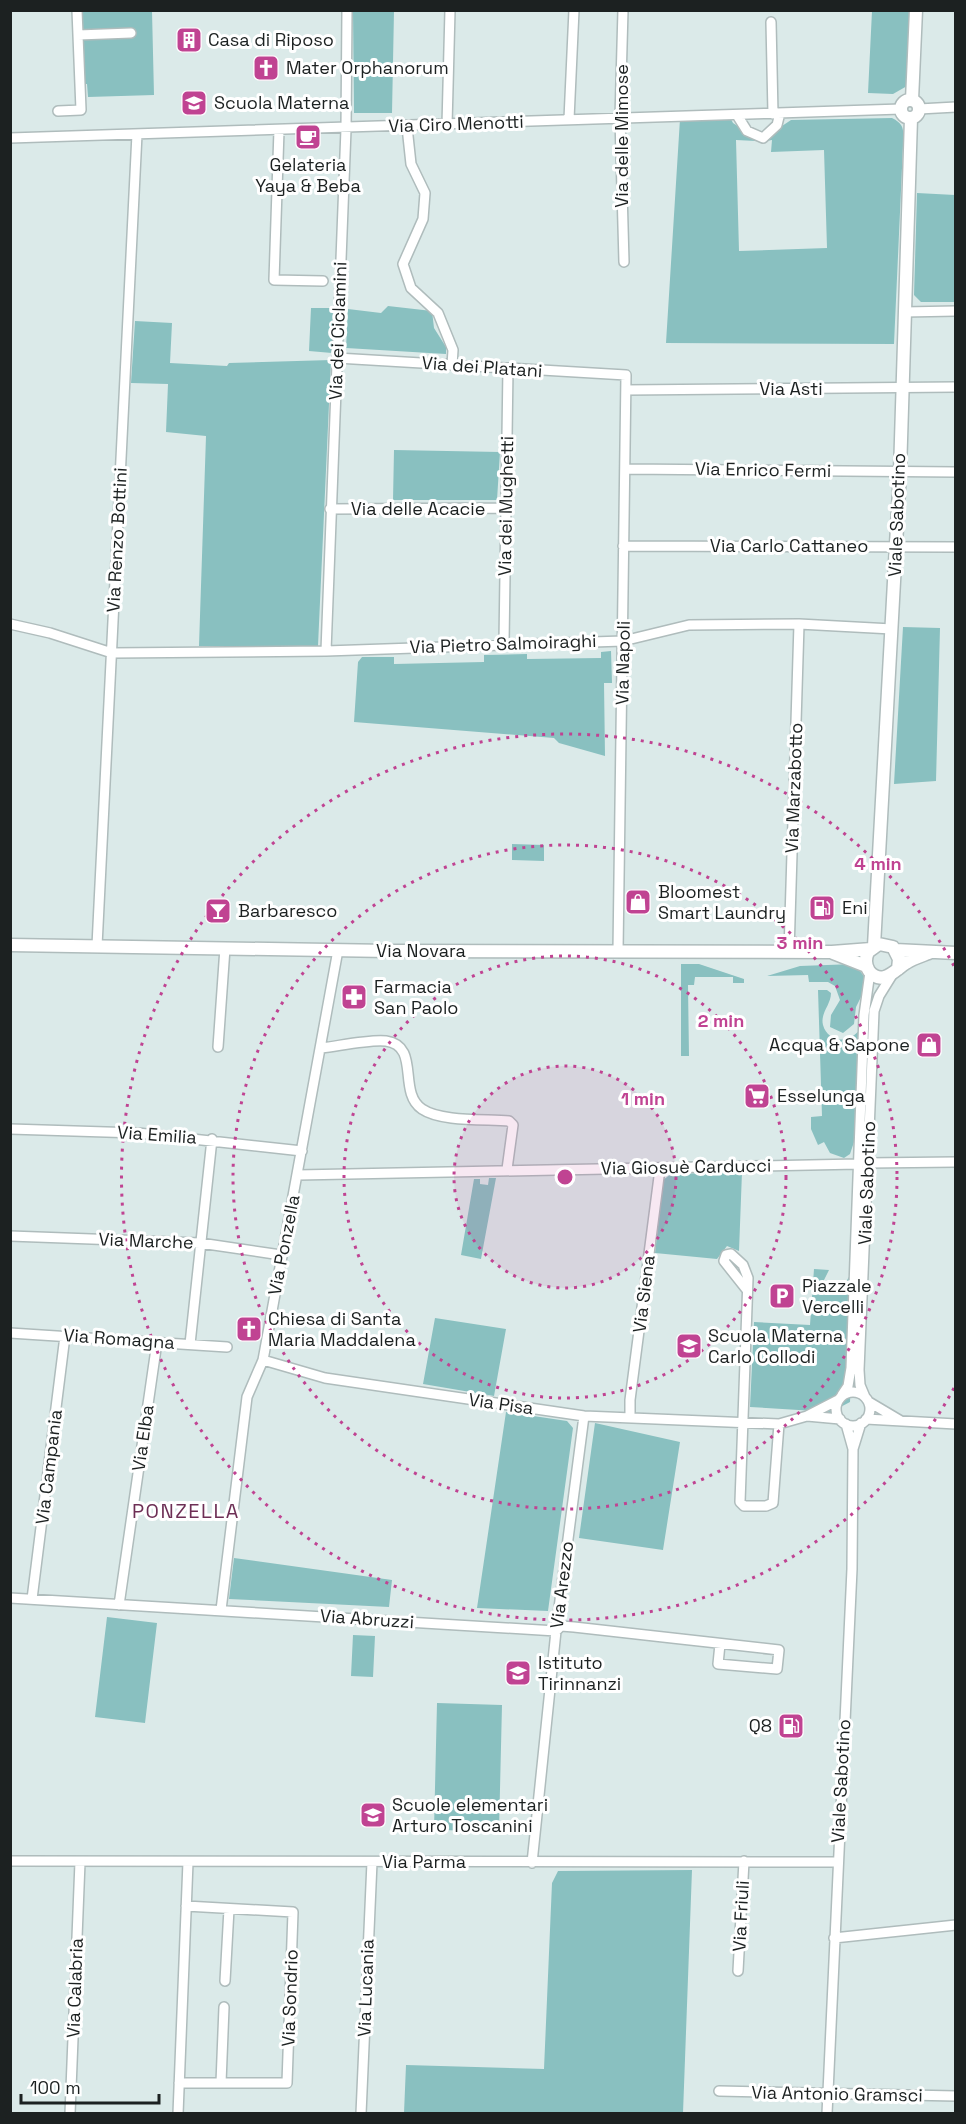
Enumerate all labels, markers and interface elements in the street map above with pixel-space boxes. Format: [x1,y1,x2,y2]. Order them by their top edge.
building icon: Casa di Riposo [174,25,204,55]
place label: Casa di Riposo [208,28,334,51]
church icon: Mater Orphanorum [251,53,281,83]
place label: Mater Orphanorum [286,56,449,79]
street label: Via delle Mimose [610,64,633,208]
school or university icon: Scuola Materna [179,88,209,118]
place label: Scuola Materna [214,91,349,114]
street label: Via Ciro Menotti [388,110,524,137]
cafe icon: Gelateria Yaya & Beba [293,122,323,152]
place label: Gelateria Yaya & Beba [255,153,361,197]
street label: Via dei Ciclamini [324,261,351,401]
street label: Via dei Platani [421,351,543,382]
street label: Via Asti [759,377,823,400]
street label: Via dei Mughetti [493,436,518,576]
street label: Viale Sabotino [883,453,910,577]
street label: Via Enrico Fermi [695,457,831,482]
street label: Via Renzo Bottini [101,467,132,613]
street label: Via delle Acacie [351,497,485,520]
street label: Via Carlo Cattaneo [710,534,868,557]
street label: Via Napoli [610,621,635,705]
street label: Via Pietro Salmoiraghi [409,629,597,658]
street label: Via Marzabotto [780,722,807,854]
text: 4 min [854,852,902,875]
place label: Bloomest Smart Laundry [658,880,786,924]
shop icon: Bloomest Smart Laundry [623,887,653,917]
fuel station icon: Eni [807,893,837,923]
bar icon: Barbaresco [203,896,233,926]
place label: Eni [842,896,868,919]
place label: Barbaresco [238,899,337,922]
text: 3 min [777,931,823,954]
street label: Via Novara [376,939,466,962]
place label: Farmacia San Paolo [374,975,458,1019]
pharmacy icon: Farmacia San Paolo [339,982,369,1012]
text: 2 min [698,1009,744,1032]
shop icon: Acqua & Sapone [914,1030,944,1060]
place label: Acqua & Sapone [769,1033,910,1056]
supermarket icon: Esselunga [742,1081,772,1111]
place label: Esselunga [777,1084,865,1107]
text: 1 min [621,1087,665,1110]
street label: Via Emilia [116,1120,198,1149]
street label: Viale Sabotino [853,1121,880,1245]
street label: Via Giosuè Carducci [600,1154,771,1179]
centre of rings [555,1167,575,1187]
street label: Via Ponzella [262,1193,305,1297]
street label: Via Marche [98,1227,194,1254]
street label: Via Siena [627,1254,660,1334]
place label: Piazzale Vercelli [802,1274,872,1318]
parking icon: Piazzale Vercelli [767,1281,797,1311]
place label: Chiesa di Santa Maria Maddalena [268,1307,416,1351]
church icon: Chiesa di Santa Maria Maddalena [234,1314,264,1344]
street label: Via Romagna [63,1323,175,1354]
place label: Scuola Materna Carlo Collodi [708,1324,843,1368]
school or university icon: Scuola Materna Carlo Collodi [674,1331,704,1361]
street label: Via Pisa [467,1388,535,1419]
street label: Via Elba [126,1403,159,1473]
street label: Via Campania [30,1408,67,1526]
district label: PONZELLA [132,1498,240,1524]
street label: Via Arezzo [545,1540,578,1630]
street label: Via Abruzzi [319,1604,415,1633]
place label: Istituto Tirinnanzi [538,1651,621,1695]
school or university icon: Istituto Tirinnanzi [503,1658,533,1688]
fuel station icon: Q8 [776,1711,806,1741]
place label: Q8 [749,1714,772,1737]
street label: Viale Sabotino [826,1718,855,1844]
place label: Scuole elementari Arturo Toscanini [392,1793,548,1837]
school or university icon: Scuole elementari Arturo Toscanini [358,1800,388,1830]
street label: Via Parma [382,1850,466,1873]
street label: Via Friuli [727,1880,754,1952]
street label: Via Calabria [61,1937,88,2039]
street label: Via Lucania [352,1939,379,2037]
street label: Via Sondrio [276,1949,303,2047]
scale bar [21,2067,159,2105]
text: 100 m [30,2076,81,2099]
street label: Via Antonio Gramsci [751,2081,923,2106]

